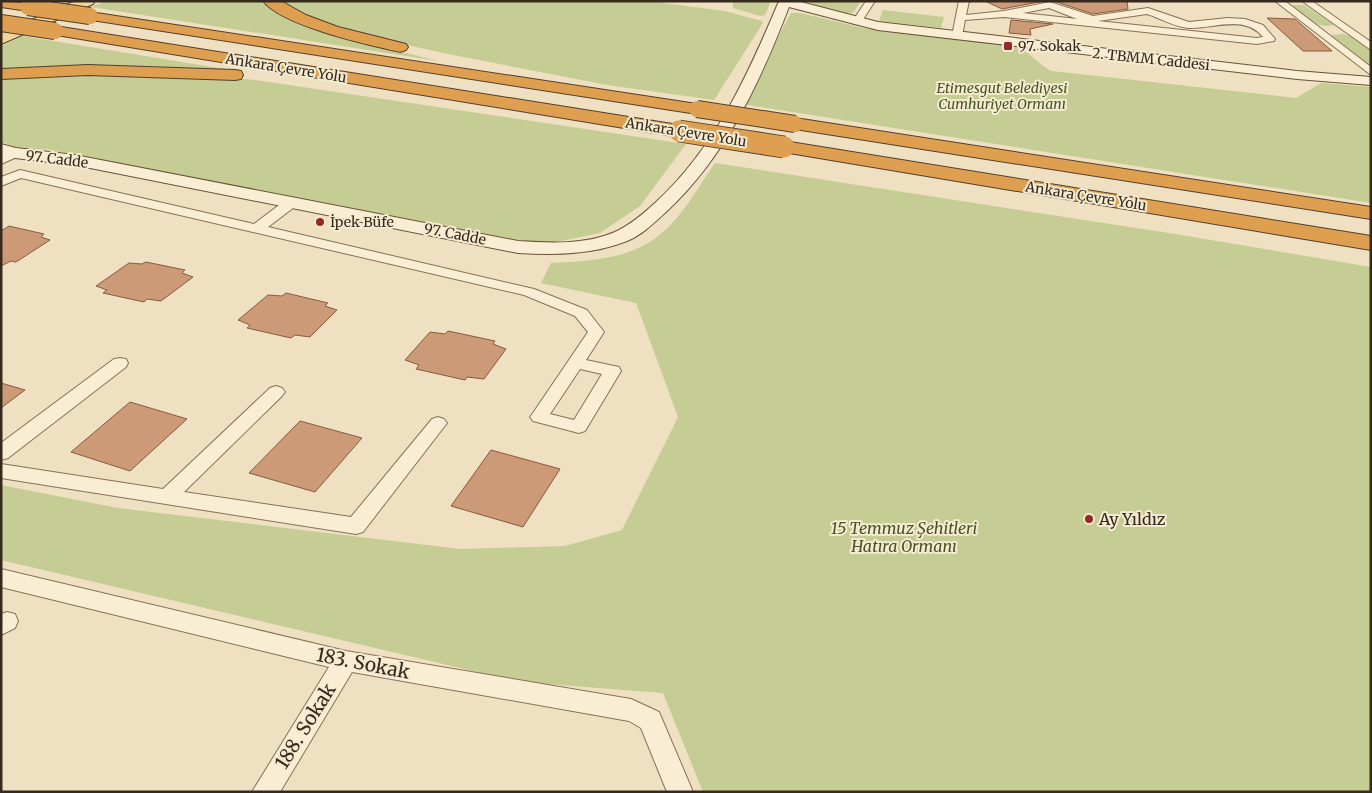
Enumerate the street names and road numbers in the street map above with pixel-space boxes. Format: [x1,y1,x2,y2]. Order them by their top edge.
street label: 2. TBMM Caddesi [1091,44,1211,74]
street label: Ankara Çevre Yolu [223,49,348,86]
street label: Ankara Çevre Yolu [623,113,748,150]
street label: 97. Cadde [25,146,89,172]
street label: Ankara Çevre Yolu [1023,177,1148,214]
street label: 97. Cadde [423,219,487,249]
street label: 183. Sokak [314,642,412,684]
street label: 188. Sokak [269,679,341,773]

